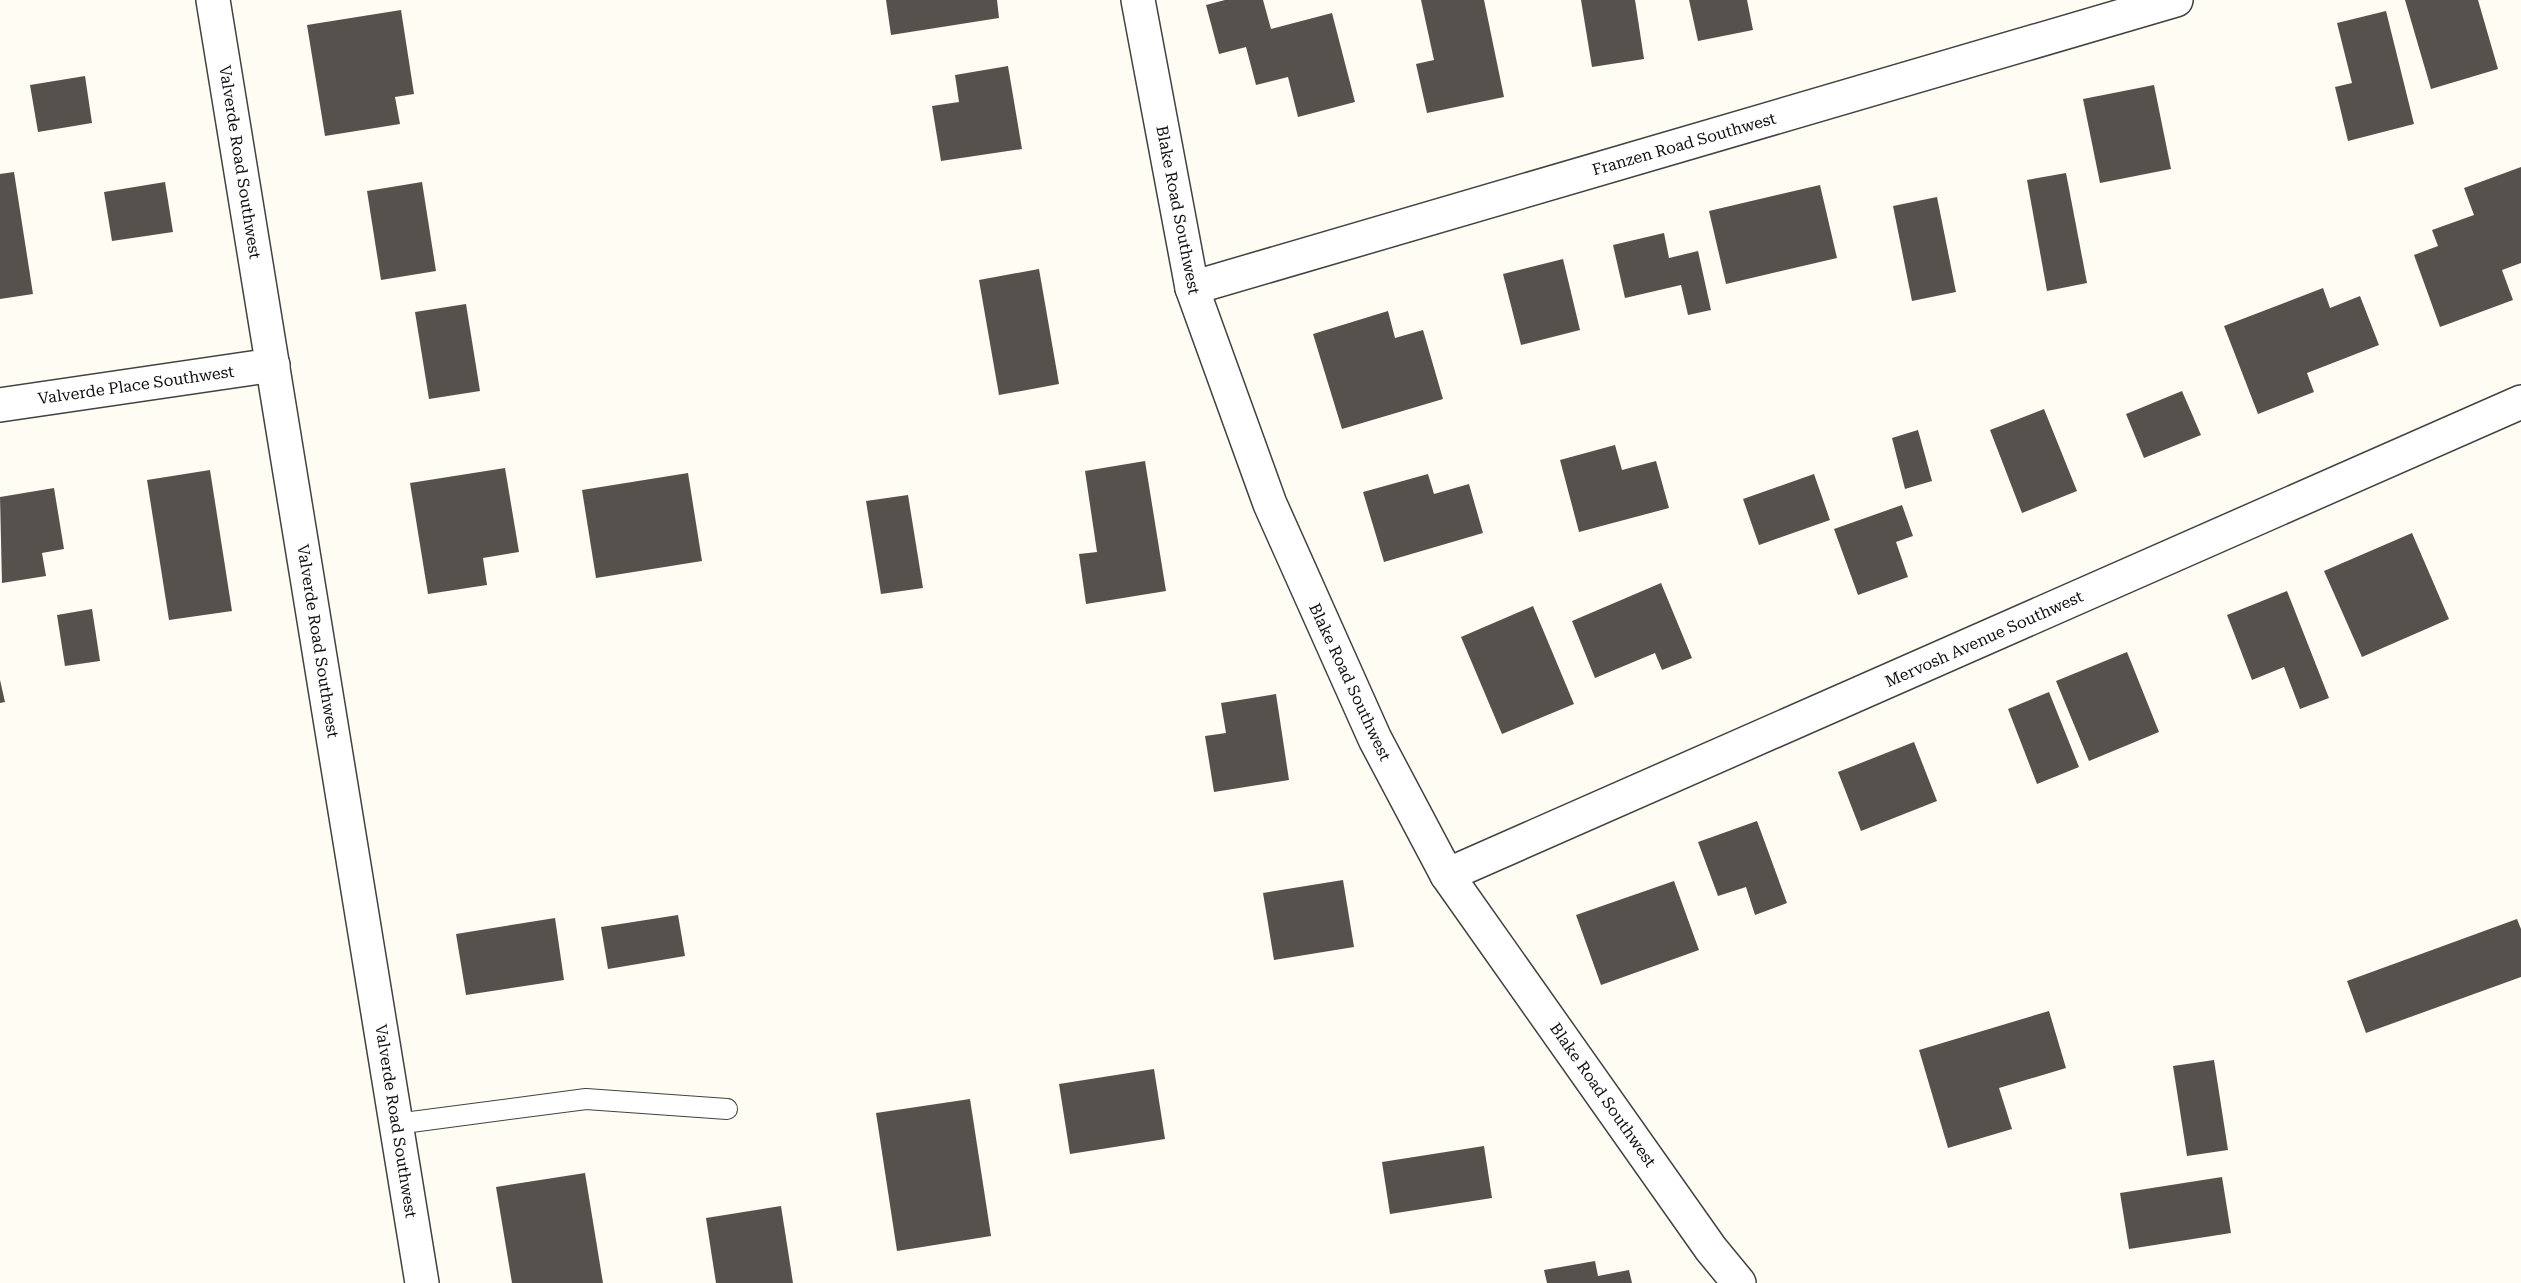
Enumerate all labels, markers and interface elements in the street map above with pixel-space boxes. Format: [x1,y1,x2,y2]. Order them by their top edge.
street label: Valverde Road Southwest [215,64,265,260]
street label: Franzen Road Southwest [1590,109,1778,179]
street label: Blake Road Southwest [1152,124,1204,296]
street label: Valverde Place Southwest [37,362,235,408]
street label: Valverde Road Southwest [293,543,343,739]
street label: Mervosh Avenue Southwest [1882,587,2086,691]
street label: Blake Road Southwest [1305,600,1395,764]
street label: Blake Road Southwest [1546,1019,1660,1171]
street label: Valverde Road Southwest [371,1023,421,1219]

